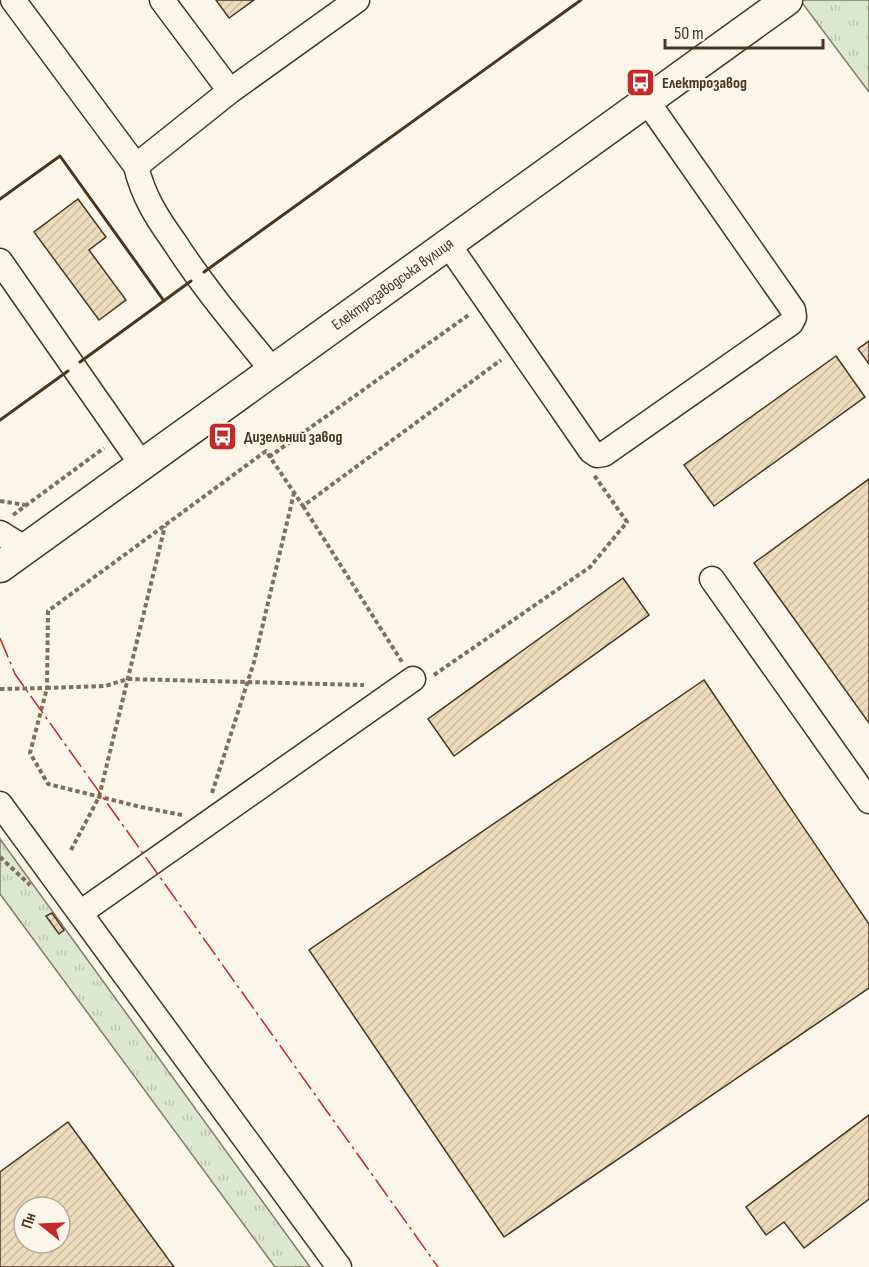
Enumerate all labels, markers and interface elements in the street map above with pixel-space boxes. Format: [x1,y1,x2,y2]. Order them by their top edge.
scale bar [665,12,822,50]
text: 50 m [674,23,704,44]
bus stop icon: Електрозавод [625,67,657,99]
place label: Електрозавод [662,74,747,93]
street label: Електрозаводська вулиця [328,234,457,334]
bus stop icon: Дизельний завод [207,421,239,453]
place label: Дизельний завод [244,428,342,447]
north arrow [12,1195,72,1255]
text: Пн [18,1211,41,1231]

